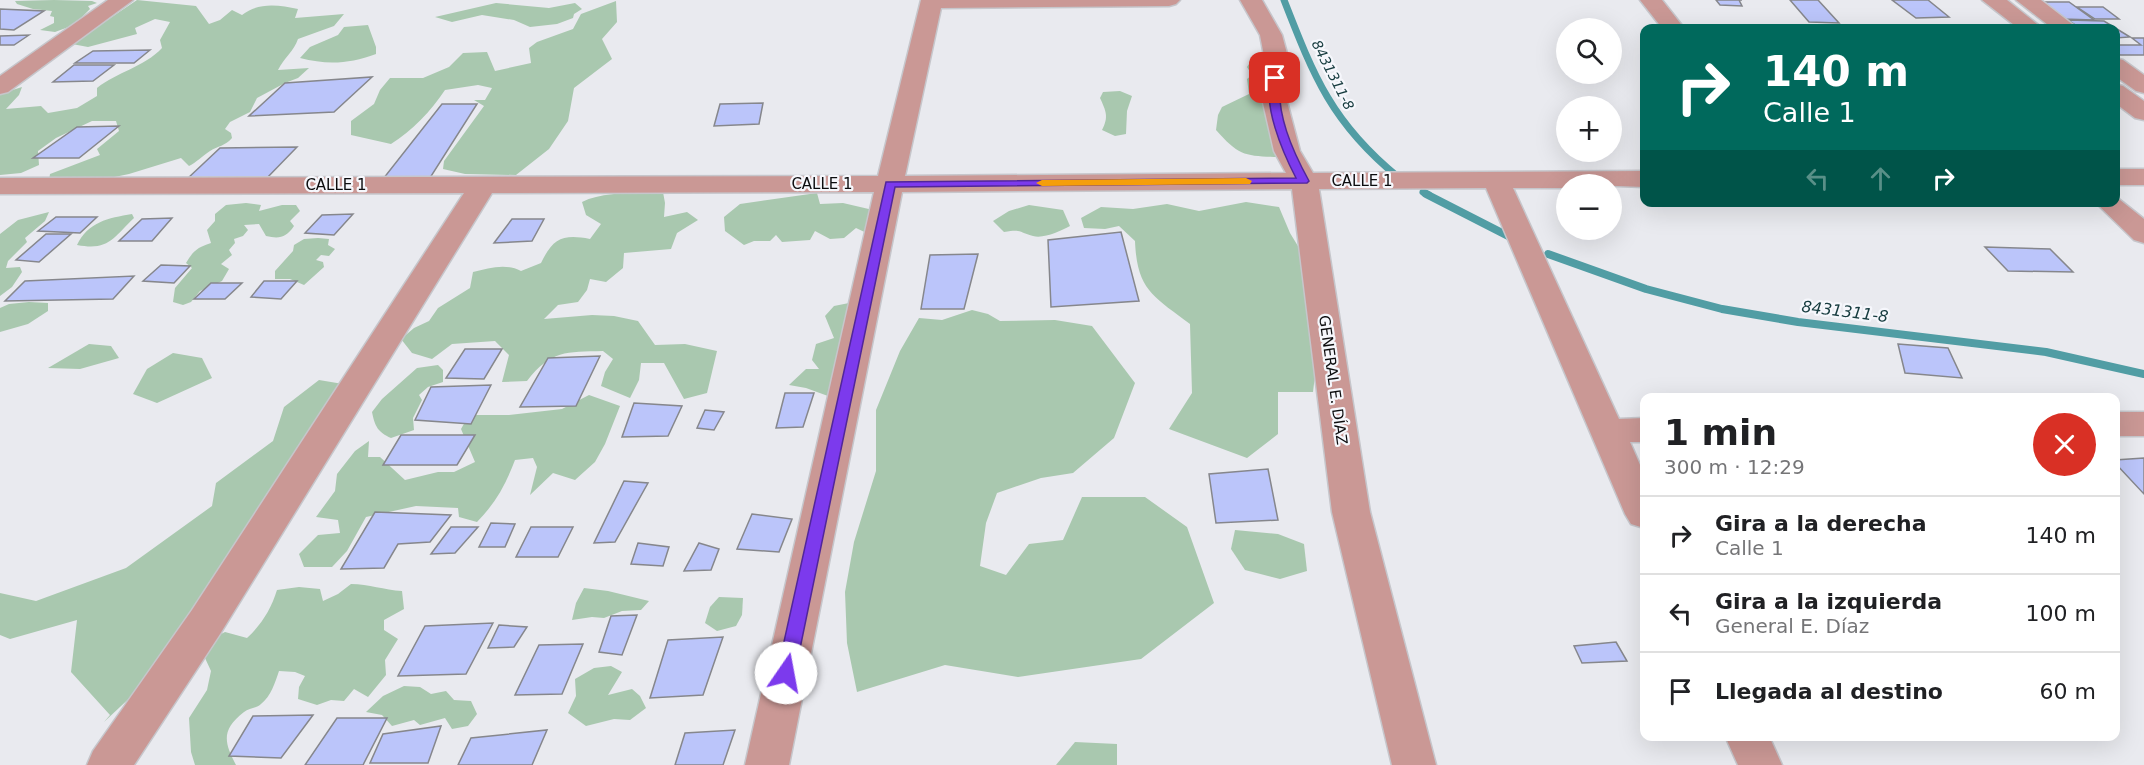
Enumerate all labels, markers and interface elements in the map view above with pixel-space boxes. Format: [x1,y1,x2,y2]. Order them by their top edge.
map controls [1556,18,1622,240]
button: search [1556,18,1622,84]
water label: 8431311-8 [1309,37,1357,113]
text: 140 m [1763,47,1909,96]
icon: right [1664,48,1742,126]
pin [1249,52,1300,103]
icon: arrive [1258,61,1291,94]
button: + [1556,96,1622,162]
text: Calle 1 [1763,97,1856,128]
icon: left [1801,162,1834,195]
icon: ahead [1864,162,1897,195]
icon: right [1927,162,1960,195]
street label: CALLE 1 [1331,172,1393,190]
button: − [1556,174,1622,240]
street label: CALLE 1 [791,175,853,193]
street label: CALLE 1 [305,176,367,194]
water label: 8431311-8 [1800,297,1889,326]
street label: GENERAL E. DÍAZ [1315,314,1352,446]
text: 1 min [1664,412,1777,453]
button: close [2033,413,2096,476]
text: 300 m · 12:29 [1664,455,1805,479]
text: Gira a la derecha [1715,511,1927,536]
icon: right [1664,519,1697,552]
text: 140 m [2026,523,2096,548]
text: Calle 1 [1715,536,1784,560]
text: Gira a la izquierda [1715,589,1942,614]
icon: left [1664,597,1697,630]
text: 100 m [2026,601,2096,626]
text: General E. Díaz [1715,614,1869,638]
position arrow [754,641,818,705]
icon: arrive [1664,675,1697,708]
text: Llegada al destino [1715,679,1943,704]
text: 60 m [2040,679,2096,704]

